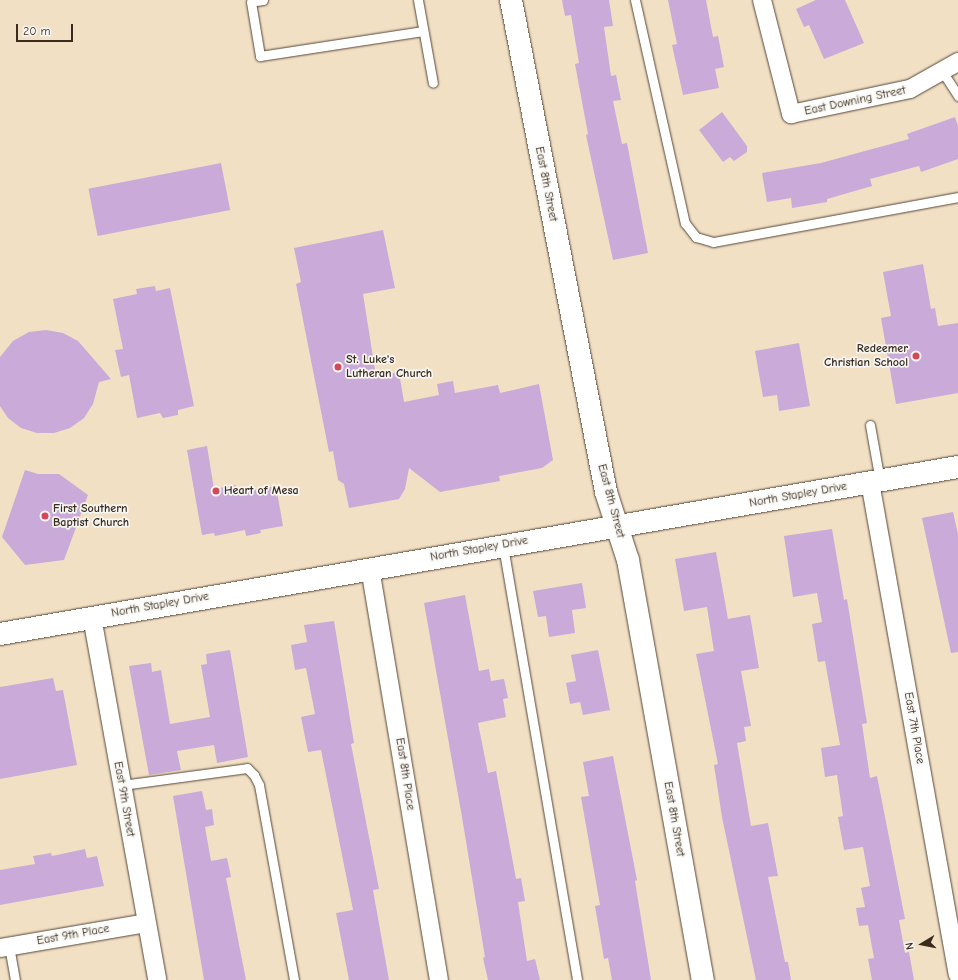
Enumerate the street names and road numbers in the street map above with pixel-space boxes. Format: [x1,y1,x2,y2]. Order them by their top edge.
street label: East Downing Street [803,83,907,119]
street label: East 8th Street [532,145,560,223]
street label: East 8th Street [594,462,628,540]
street label: North Stapley Drive [748,479,848,511]
street label: North Stapley Drive [429,533,529,565]
street label: North Stapley Drive [110,589,210,621]
street label: East 7th Place [901,691,927,765]
street label: East 8th Place [392,737,418,811]
street label: East 9th Street [110,760,138,838]
street label: East 8th Street [660,780,688,858]
street label: East 9th Place [36,922,110,948]

